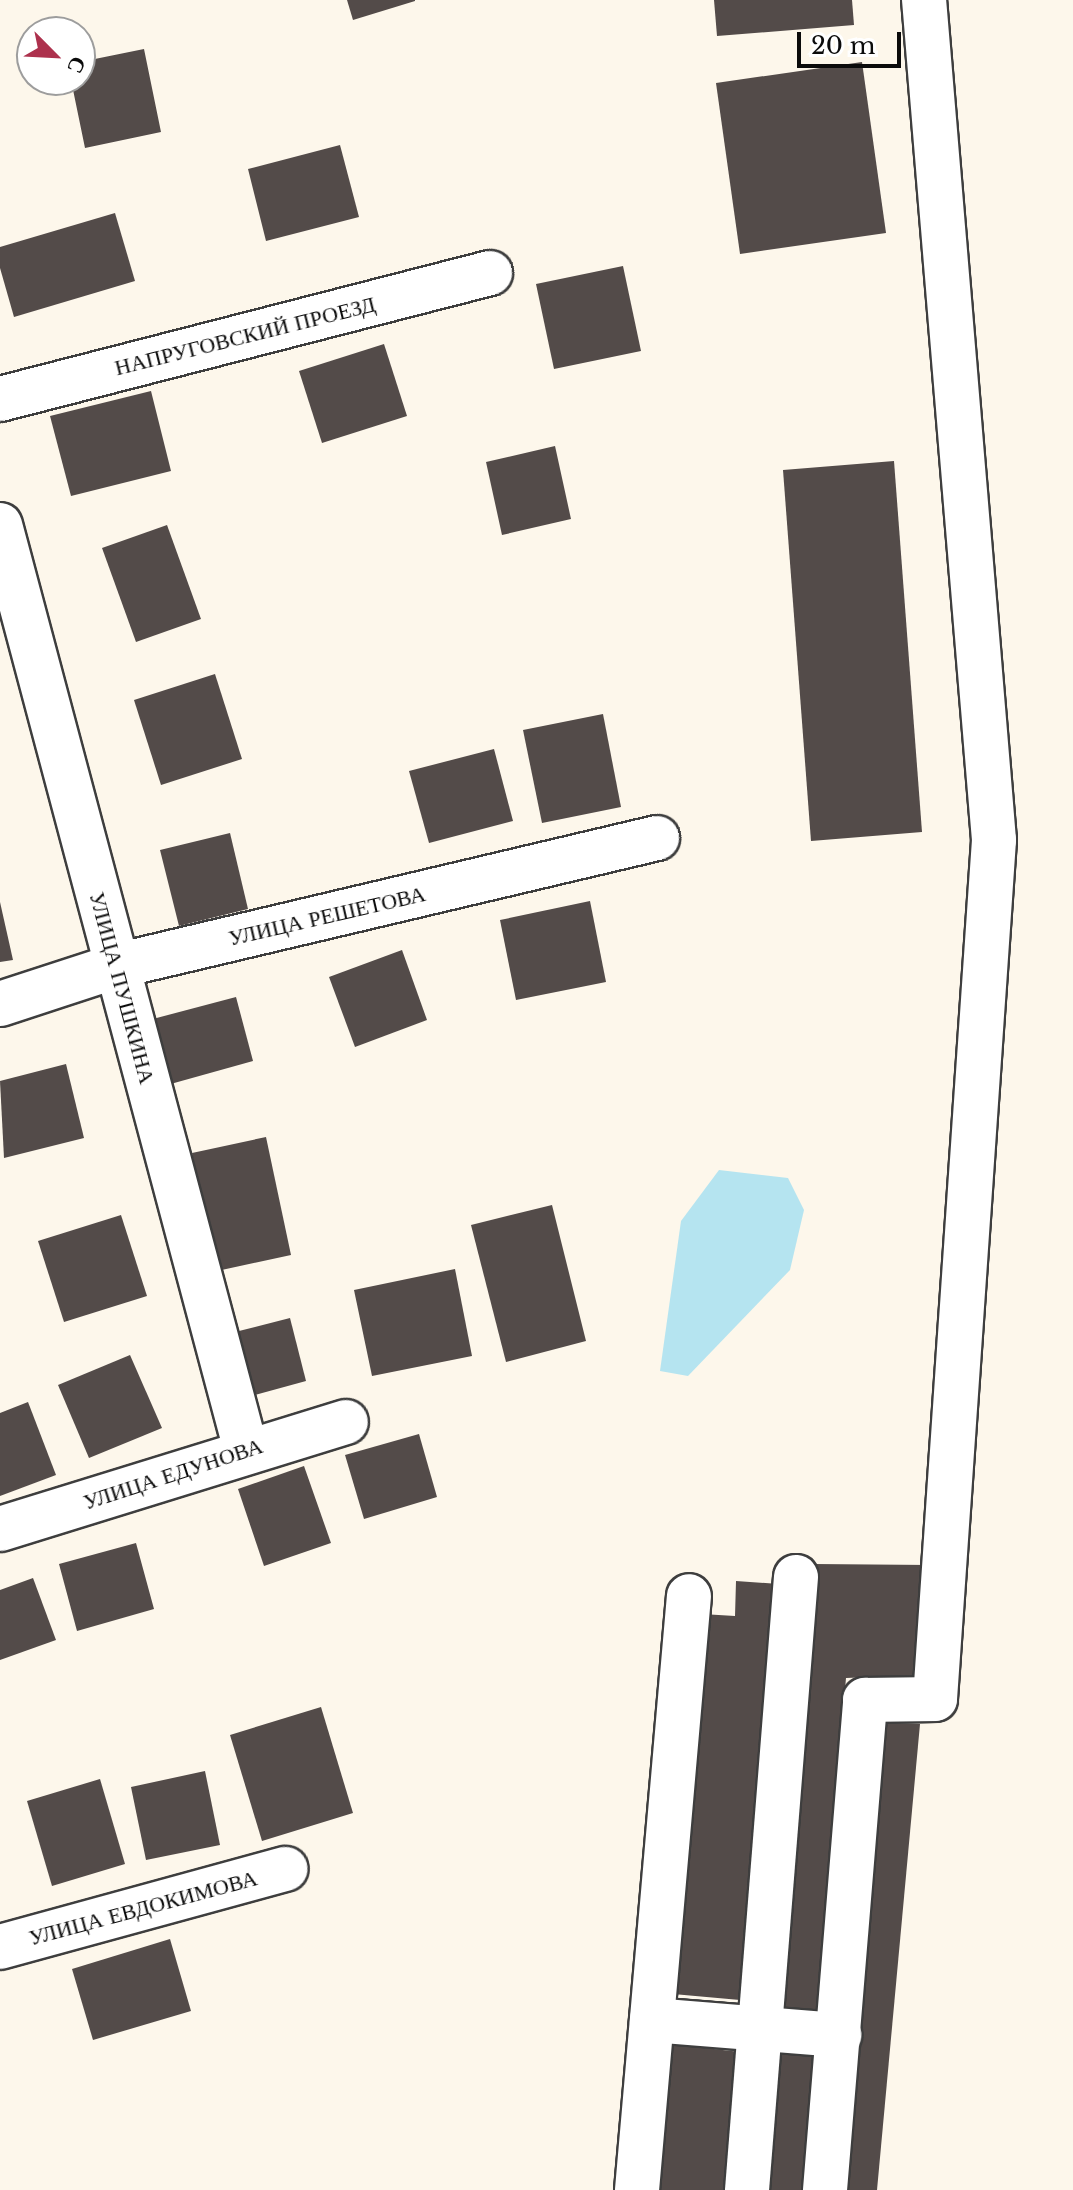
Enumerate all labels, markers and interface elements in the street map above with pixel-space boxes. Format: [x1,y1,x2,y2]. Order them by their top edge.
north arrow [16,16,96,96]
scale bar [801,16,905,66]
text: 20 m [811,31,876,60]
text: С [61,52,92,78]
street label: НАПРУГОВСКИЙ ПРОЕЗД [112,291,378,381]
street label: УЛИЦА РЕШЕТОВА [226,880,428,952]
street label: УЛИЦА ПУШКИНА [84,889,160,1087]
street label: УЛИЦА ЕДУНОВА [80,1433,266,1515]
street label: УЛИЦА ЕВДОКИМОВА [26,1865,260,1951]

